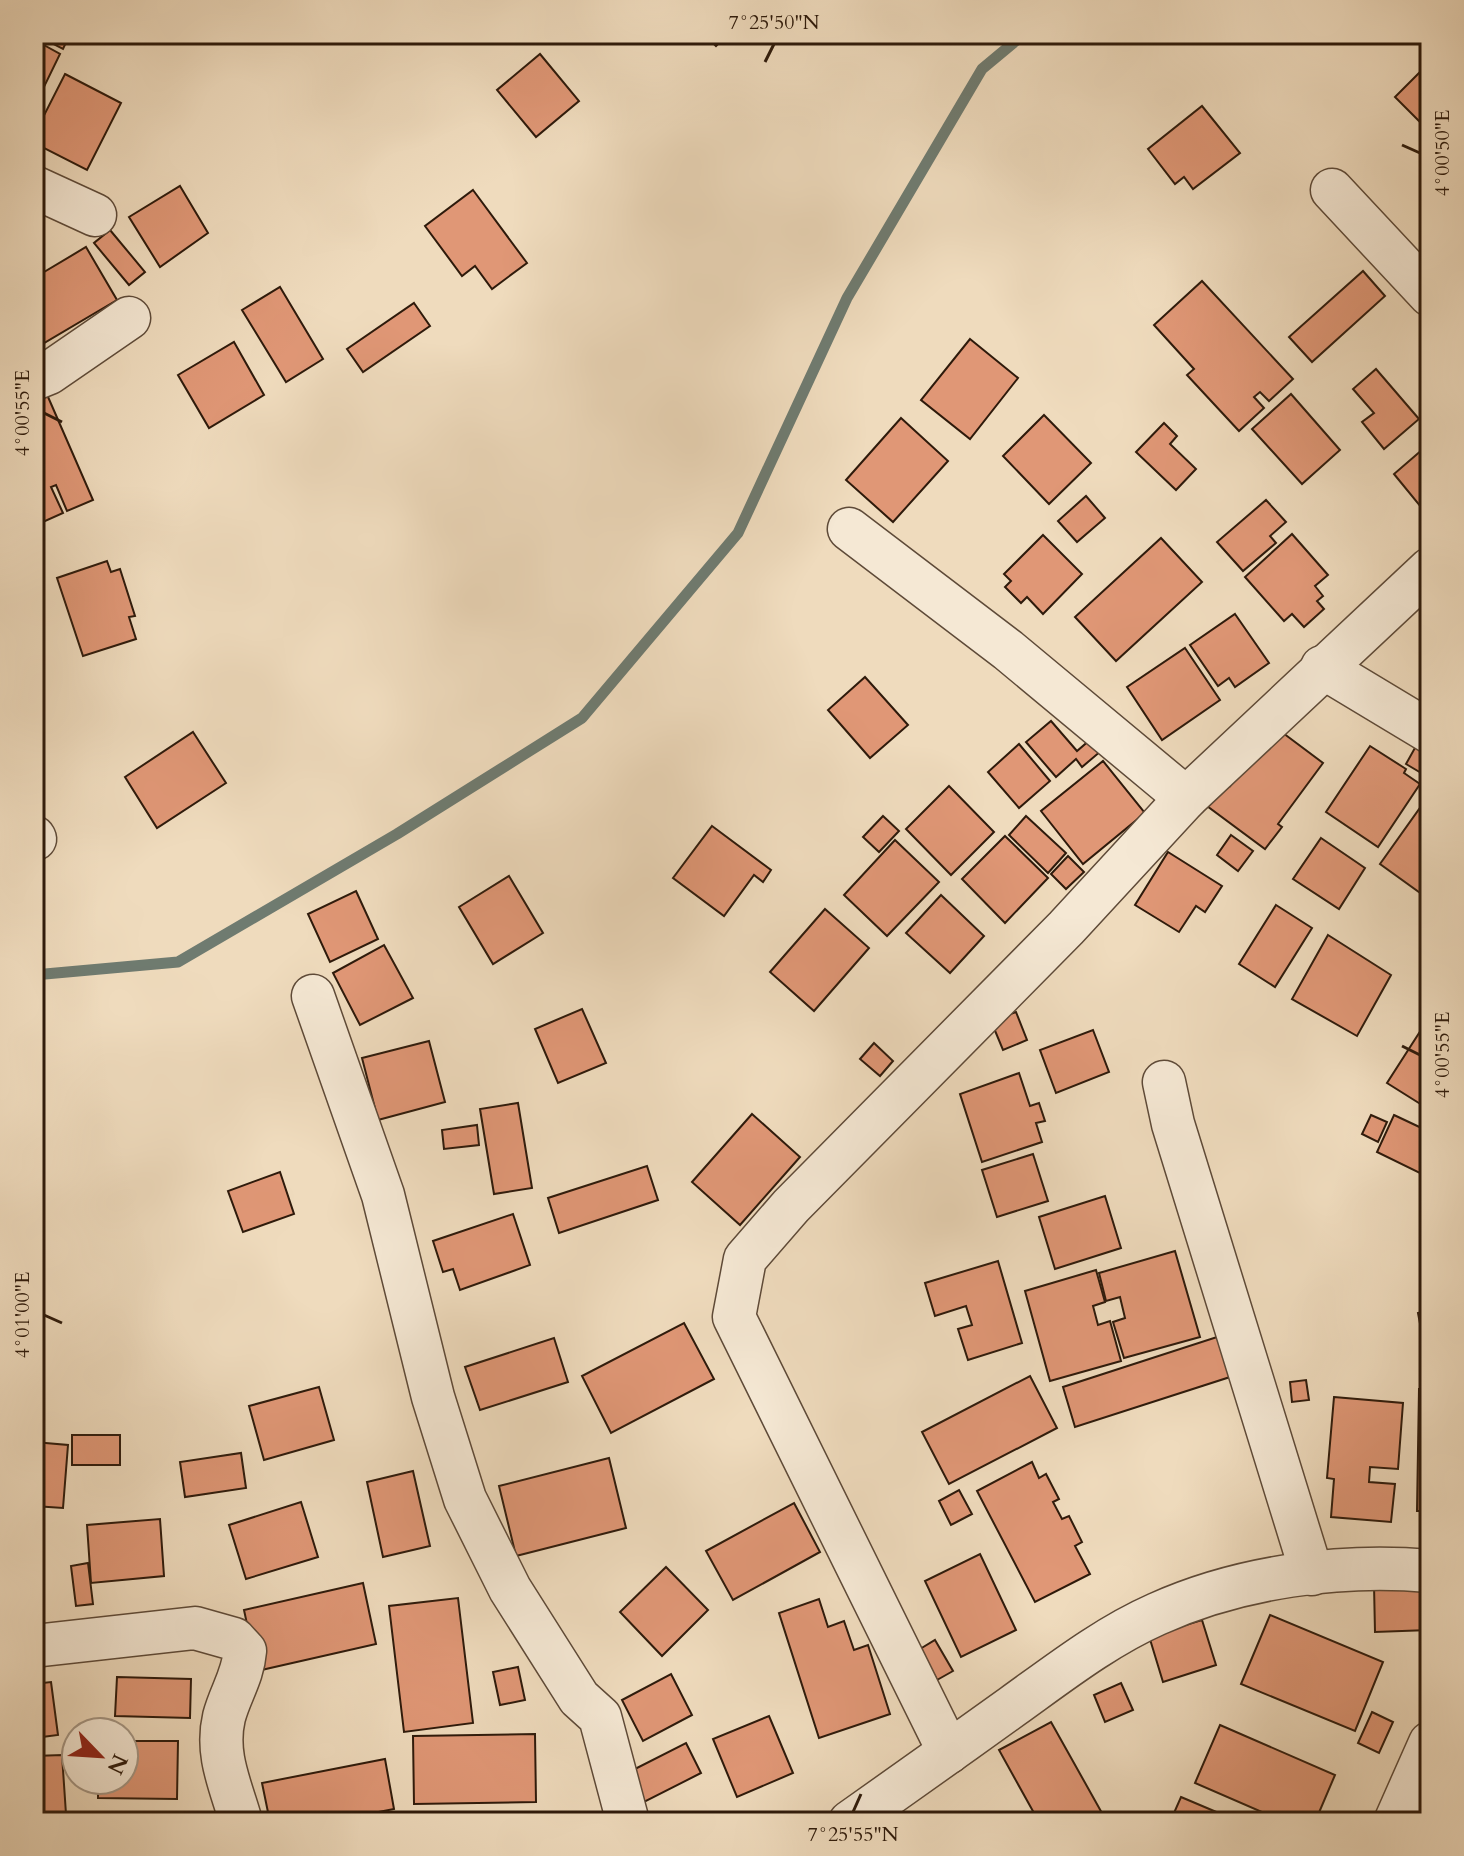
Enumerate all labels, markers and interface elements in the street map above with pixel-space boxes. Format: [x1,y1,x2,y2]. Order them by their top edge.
text: 7°25'50"N [728,9,820,36]
text: 4°00'50"E [1429,110,1456,196]
text: 4°00'55"E [9,370,36,456]
text: 4°00'55"E [1429,1012,1456,1098]
text: 4°01'00"E [9,1272,36,1358]
north arrow [60,1716,140,1796]
text: N [100,1749,135,1779]
text: 7°25'55"N [807,1821,899,1848]

